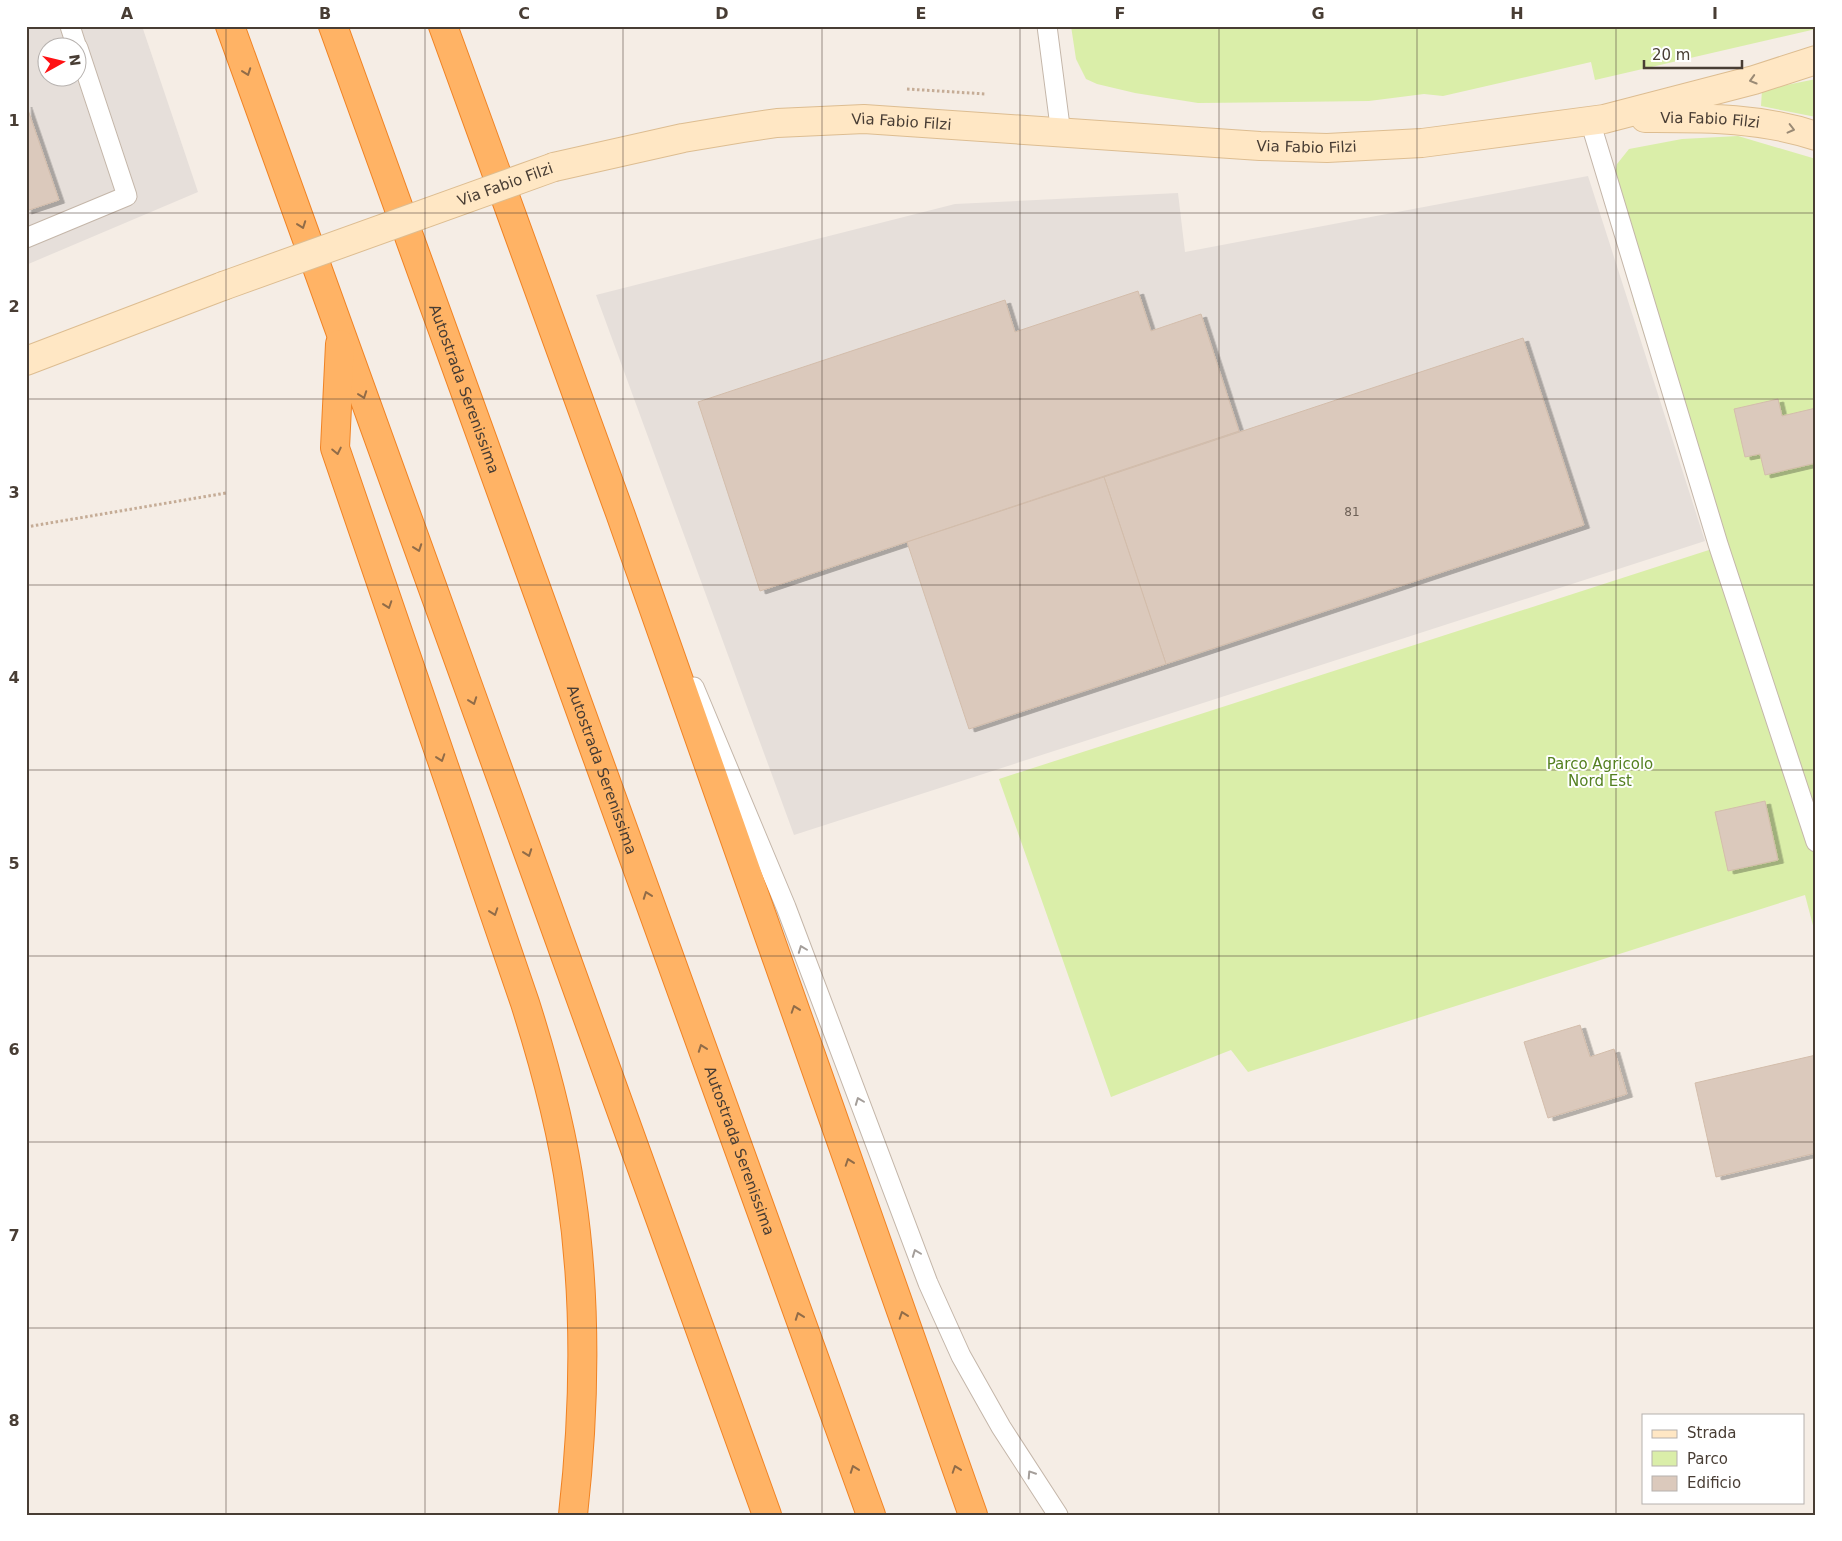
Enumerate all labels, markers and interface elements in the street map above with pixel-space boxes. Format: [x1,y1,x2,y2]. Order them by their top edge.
text: A [121,4,134,23]
text: B [319,4,331,23]
text: C [518,4,530,23]
text: D [715,4,729,23]
text: E [916,4,926,23]
text: F [1115,4,1125,23]
text: G [1311,4,1325,23]
text: H [1510,4,1524,23]
text: I [1712,4,1718,23]
north arrow [38,38,88,88]
scale bar [1644,38,1742,70]
text: 20 m [1652,46,1690,64]
text: N [66,53,84,67]
one-way arrow [241,67,251,76]
one-way arrow [1749,74,1757,84]
street label: Via Fabio Filzi [1660,109,1761,132]
street label: Via Fabio Filzi [851,110,952,134]
text: 1 [8,111,20,130]
one-way arrow [1787,123,1795,133]
street label: Via Fabio Filzi [1256,137,1357,157]
street label: Via Fabio Filzi [455,159,555,210]
one-way arrow [296,220,306,229]
text: 2 [8,297,20,316]
street label: Autostrada Serenissima [425,302,503,476]
one-way arrow [357,390,367,399]
one-way arrow [331,446,341,455]
text: 3 [8,483,20,502]
house number: 81 [1344,505,1360,519]
one-way arrow [412,543,422,551]
one-way arrow [383,600,393,608]
text: 4 [8,668,20,687]
street label: Autostrada Serenissima [563,683,641,857]
one-way arrow [467,696,477,704]
one-way arrow [435,754,445,762]
park label: Parco Agricolo Nord Est [1547,755,1653,790]
one-way arrow [522,849,532,857]
text: 5 [8,854,20,873]
one-way arrow [643,891,653,900]
one-way arrow [488,907,498,916]
one-way arrow [797,945,808,954]
one-way arrow [791,1005,801,1014]
text: 6 [8,1040,20,1059]
one-way arrow [698,1044,708,1053]
street label: Autostrada Serenissima [701,1064,778,1238]
one-way arrow [855,1097,865,1106]
one-way arrow [845,1158,855,1167]
text: 7 [8,1226,20,1245]
one-way arrow [912,1249,922,1258]
one-way arrow [795,1312,805,1321]
one-way arrow [898,1312,908,1320]
text: 8 [8,1411,20,1430]
legend [1642,1414,1804,1504]
text: Strada [1687,1424,1736,1442]
text: Parco [1687,1450,1728,1468]
one-way arrow [850,1465,860,1474]
one-way arrow [952,1465,962,1474]
one-way arrow [1028,1471,1037,1480]
text: Edificio [1687,1474,1741,1492]

